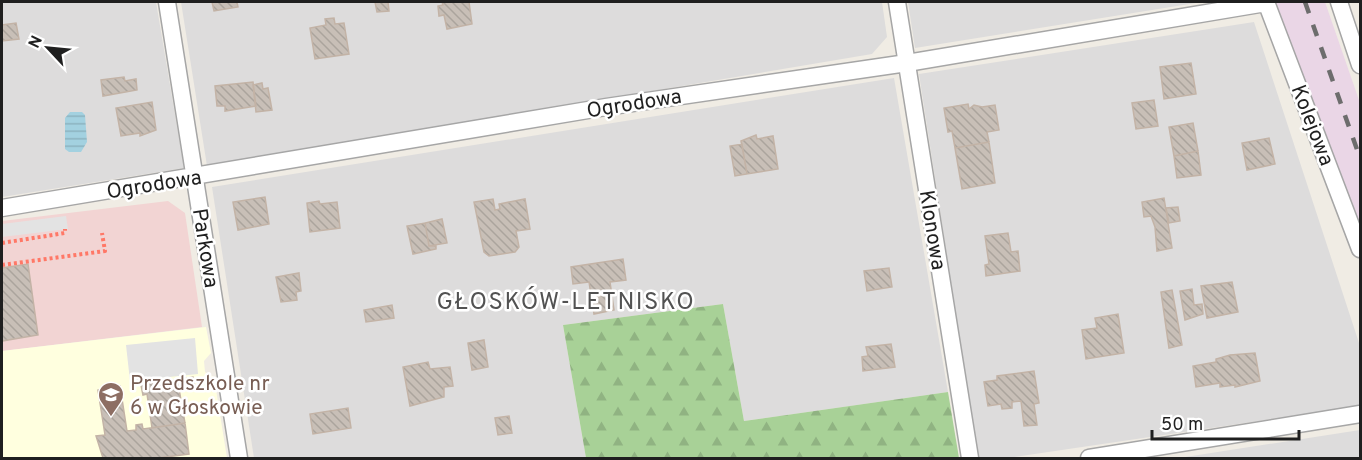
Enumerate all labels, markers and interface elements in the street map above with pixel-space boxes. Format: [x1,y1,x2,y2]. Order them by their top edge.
north arrow [18,18,78,78]
text: N [25,33,48,52]
street label: Kolejowa [1284,81,1339,170]
street label: Ogrodowa [585,84,684,125]
street label: Ogrodowa [105,165,204,206]
street label: Klonowa [912,188,951,272]
street label: Parkowa [185,207,224,290]
district label: GŁOSKÓW-LETNISKO [437,286,695,318]
place label: Przedszkole nr 6 w Głoskowie [130,371,270,422]
school or university icon: Przedszkole nr 6 w Głoskowie [96,380,126,418]
scale bar [1152,403,1299,441]
text: 50 m [1161,414,1203,437]

